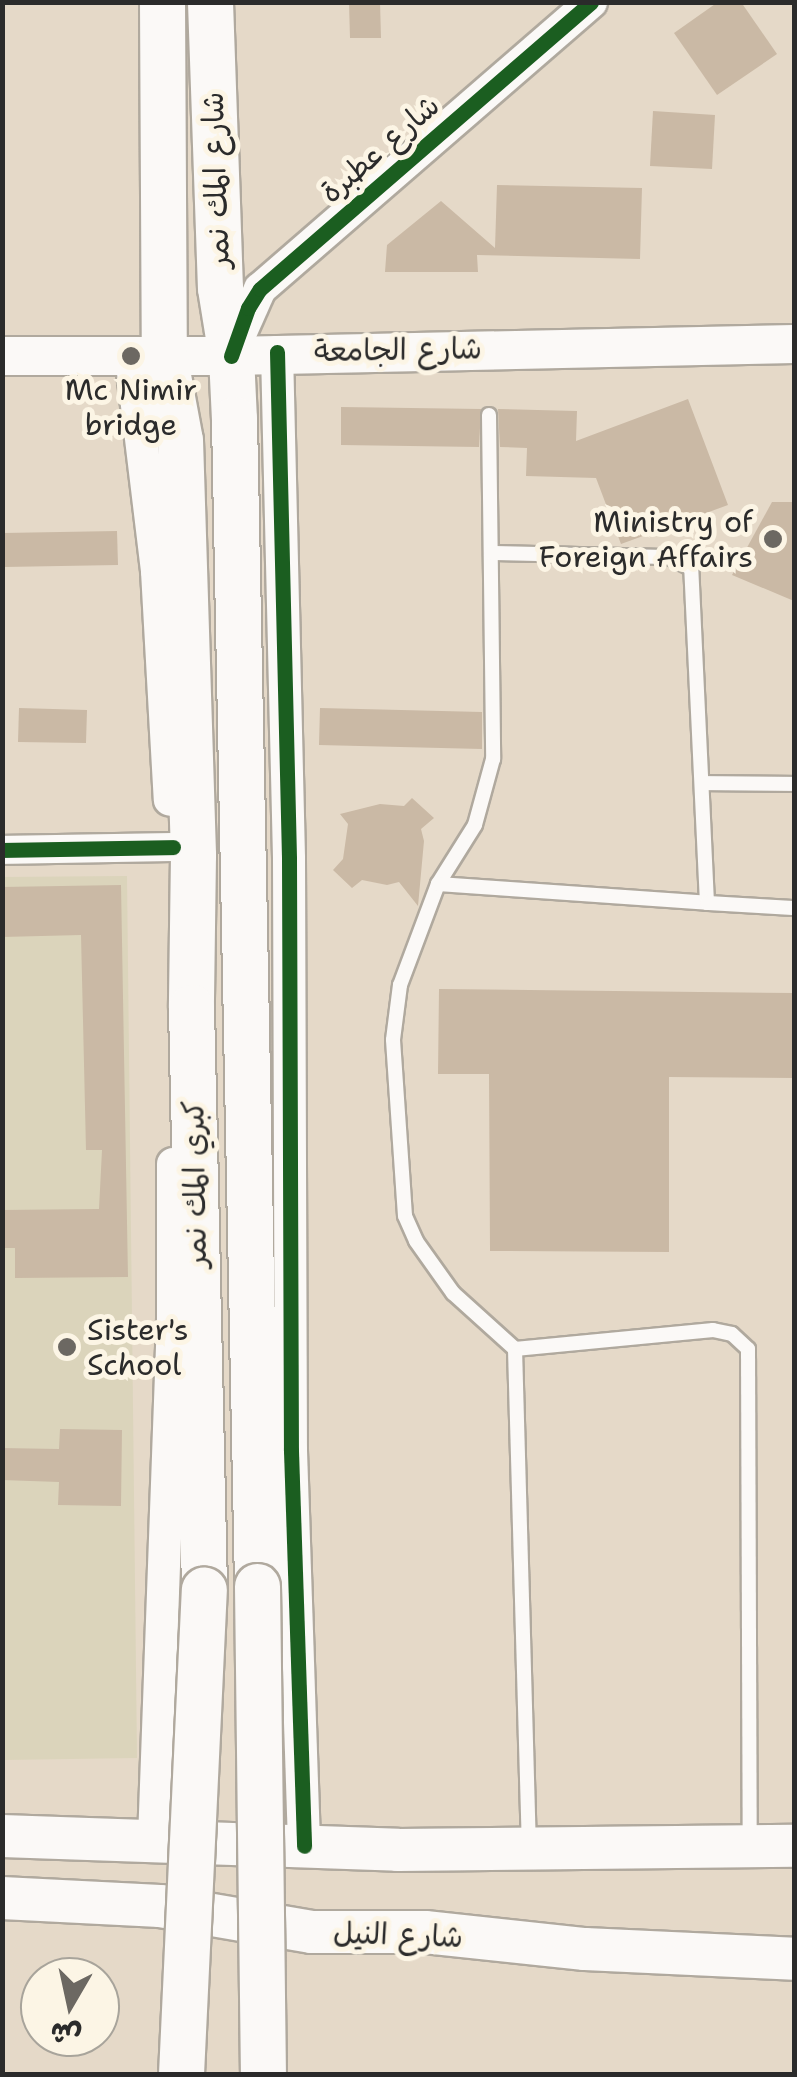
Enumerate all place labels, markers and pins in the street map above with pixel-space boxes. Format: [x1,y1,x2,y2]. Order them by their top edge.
marker: Mc Nimir bridge [120,345,142,367]
place label: Mc Nimir bridge [65,372,197,442]
place label: Ministry of Foreign Affairs [539,504,753,574]
marker: Ministry of Foreign Affairs [762,528,784,550]
place label: Sister's School [87,1312,189,1382]
marker: Sister's School [56,1336,78,1358]

